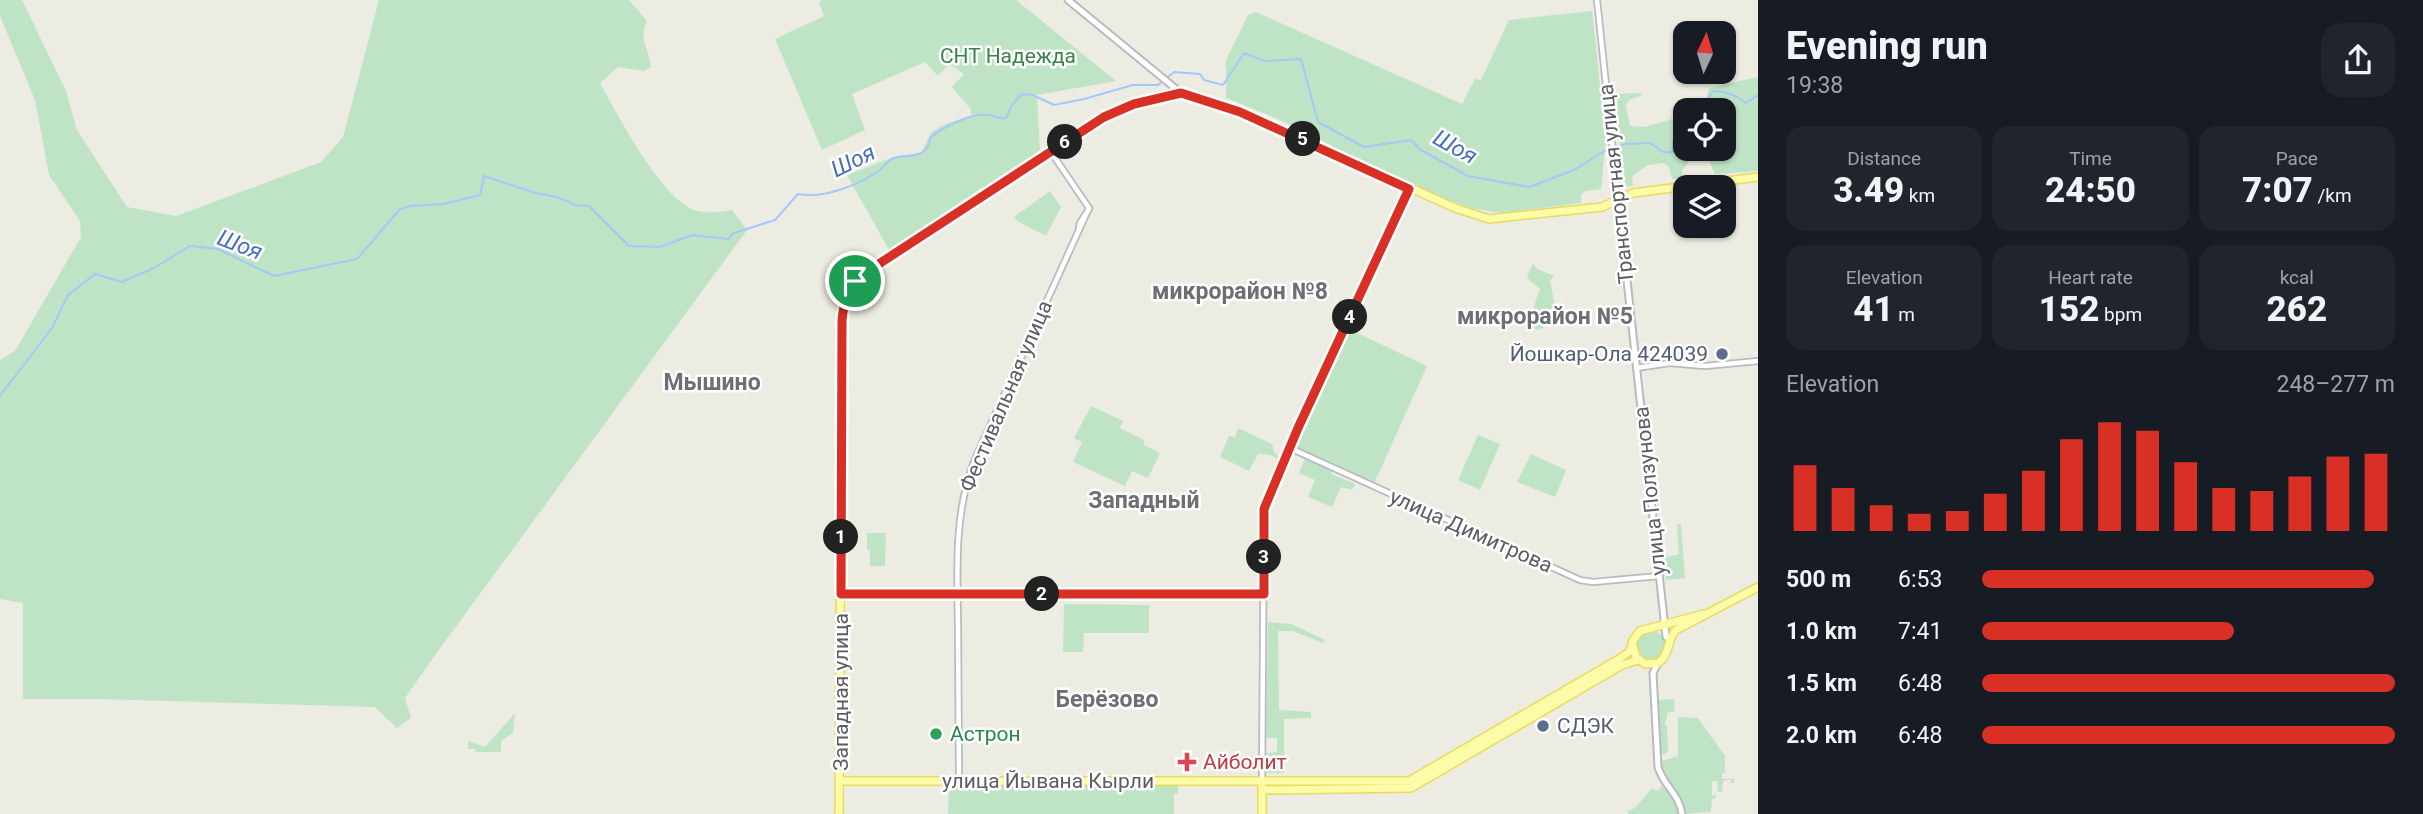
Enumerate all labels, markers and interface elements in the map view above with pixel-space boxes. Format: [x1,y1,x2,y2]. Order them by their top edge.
north arrow [1673,21,1736,84]
map controls [1673,21,1736,238]
button: share [2321,23,2395,97]
text: Evening run [1786,24,1988,68]
park label: СНТ Надежда [940,44,1076,68]
text: 19:38 [1786,72,1843,99]
street label: Транспортная улица [1594,83,1638,285]
button: locate [1673,98,1736,161]
pin: 5 [1286,122,1320,156]
pin: 6 [1048,124,1082,160]
water label: Шоя [1428,124,1482,170]
text: 5 [1297,127,1308,150]
text: 6 [1059,130,1070,153]
water label: Шоя [826,139,880,183]
text: Distance [1847,147,1921,170]
text: Time [2069,147,2112,170]
text: Pace [2276,147,2318,170]
text: 3.49 [1833,170,1904,211]
text: 24:50 [2045,170,2136,211]
text: 7:07 [2242,170,2313,211]
button: layers [1673,175,1736,238]
text: km [1904,184,1935,207]
text: /km [2313,184,2352,207]
water label: Шоя [214,224,266,266]
pin [825,251,885,311]
icon: arrive [836,262,874,300]
text: Elevation [1846,266,1923,289]
text: Heart rate [2048,266,2133,289]
text: kcal [2280,266,2314,289]
district label: микрорайон №8 [1152,278,1328,305]
text: 41 [1853,289,1894,330]
text: 152 [2039,289,2099,330]
text: 262 [2267,289,2327,330]
street label: Фестивальная улица [955,297,1057,495]
pin: 4 [1332,300,1368,334]
district label: микрорайон №5 [1457,303,1633,330]
text: m [1894,303,1915,326]
text: bpm [2099,303,2142,326]
text: 4 [1344,305,1355,328]
place label: Йошкар-Ола 424039 [1510,342,1708,366]
marker: Йошкар-Ола 424039 [1714,346,1730,362]
district label: Мышино [663,369,761,396]
text: Elevation [1786,371,1879,398]
text: 248–277 m [2276,371,2395,398]
street label: улица Ползунова [1629,405,1671,577]
street label: улица Димитрова [1386,484,1556,578]
district label: Западный [1088,487,1200,514]
pin: 1 [824,520,858,554]
text: 1 [835,525,846,548]
pin: 3 [1246,540,1282,574]
text: 3 [1258,545,1269,568]
text: 500 m [1786,566,1851,593]
text: 6:53 [1898,566,1942,593]
pin: 2 [1024,576,1060,612]
text: 2 [1036,582,1047,605]
street label: Западная улица [829,613,853,771]
text: 1.0 km [1786,618,1857,645]
text: 7:41 [1898,618,1942,645]
text: 1.5 km [1786,670,1857,697]
text: 6:48 [1898,670,1942,697]
district label: Берёзово [1056,686,1158,713]
place label: СДЭК [1557,714,1615,738]
marker: СДЭК [1535,718,1551,734]
place label: Астрон [950,722,1021,746]
text: 2.0 km [1786,722,1857,749]
text: 6:48 [1898,722,1942,749]
marker: Астрон [928,726,944,742]
place label: Айболит [1203,750,1287,774]
marker: Айболит [1177,752,1197,772]
street label: улица Йывана Кырли [942,769,1154,793]

